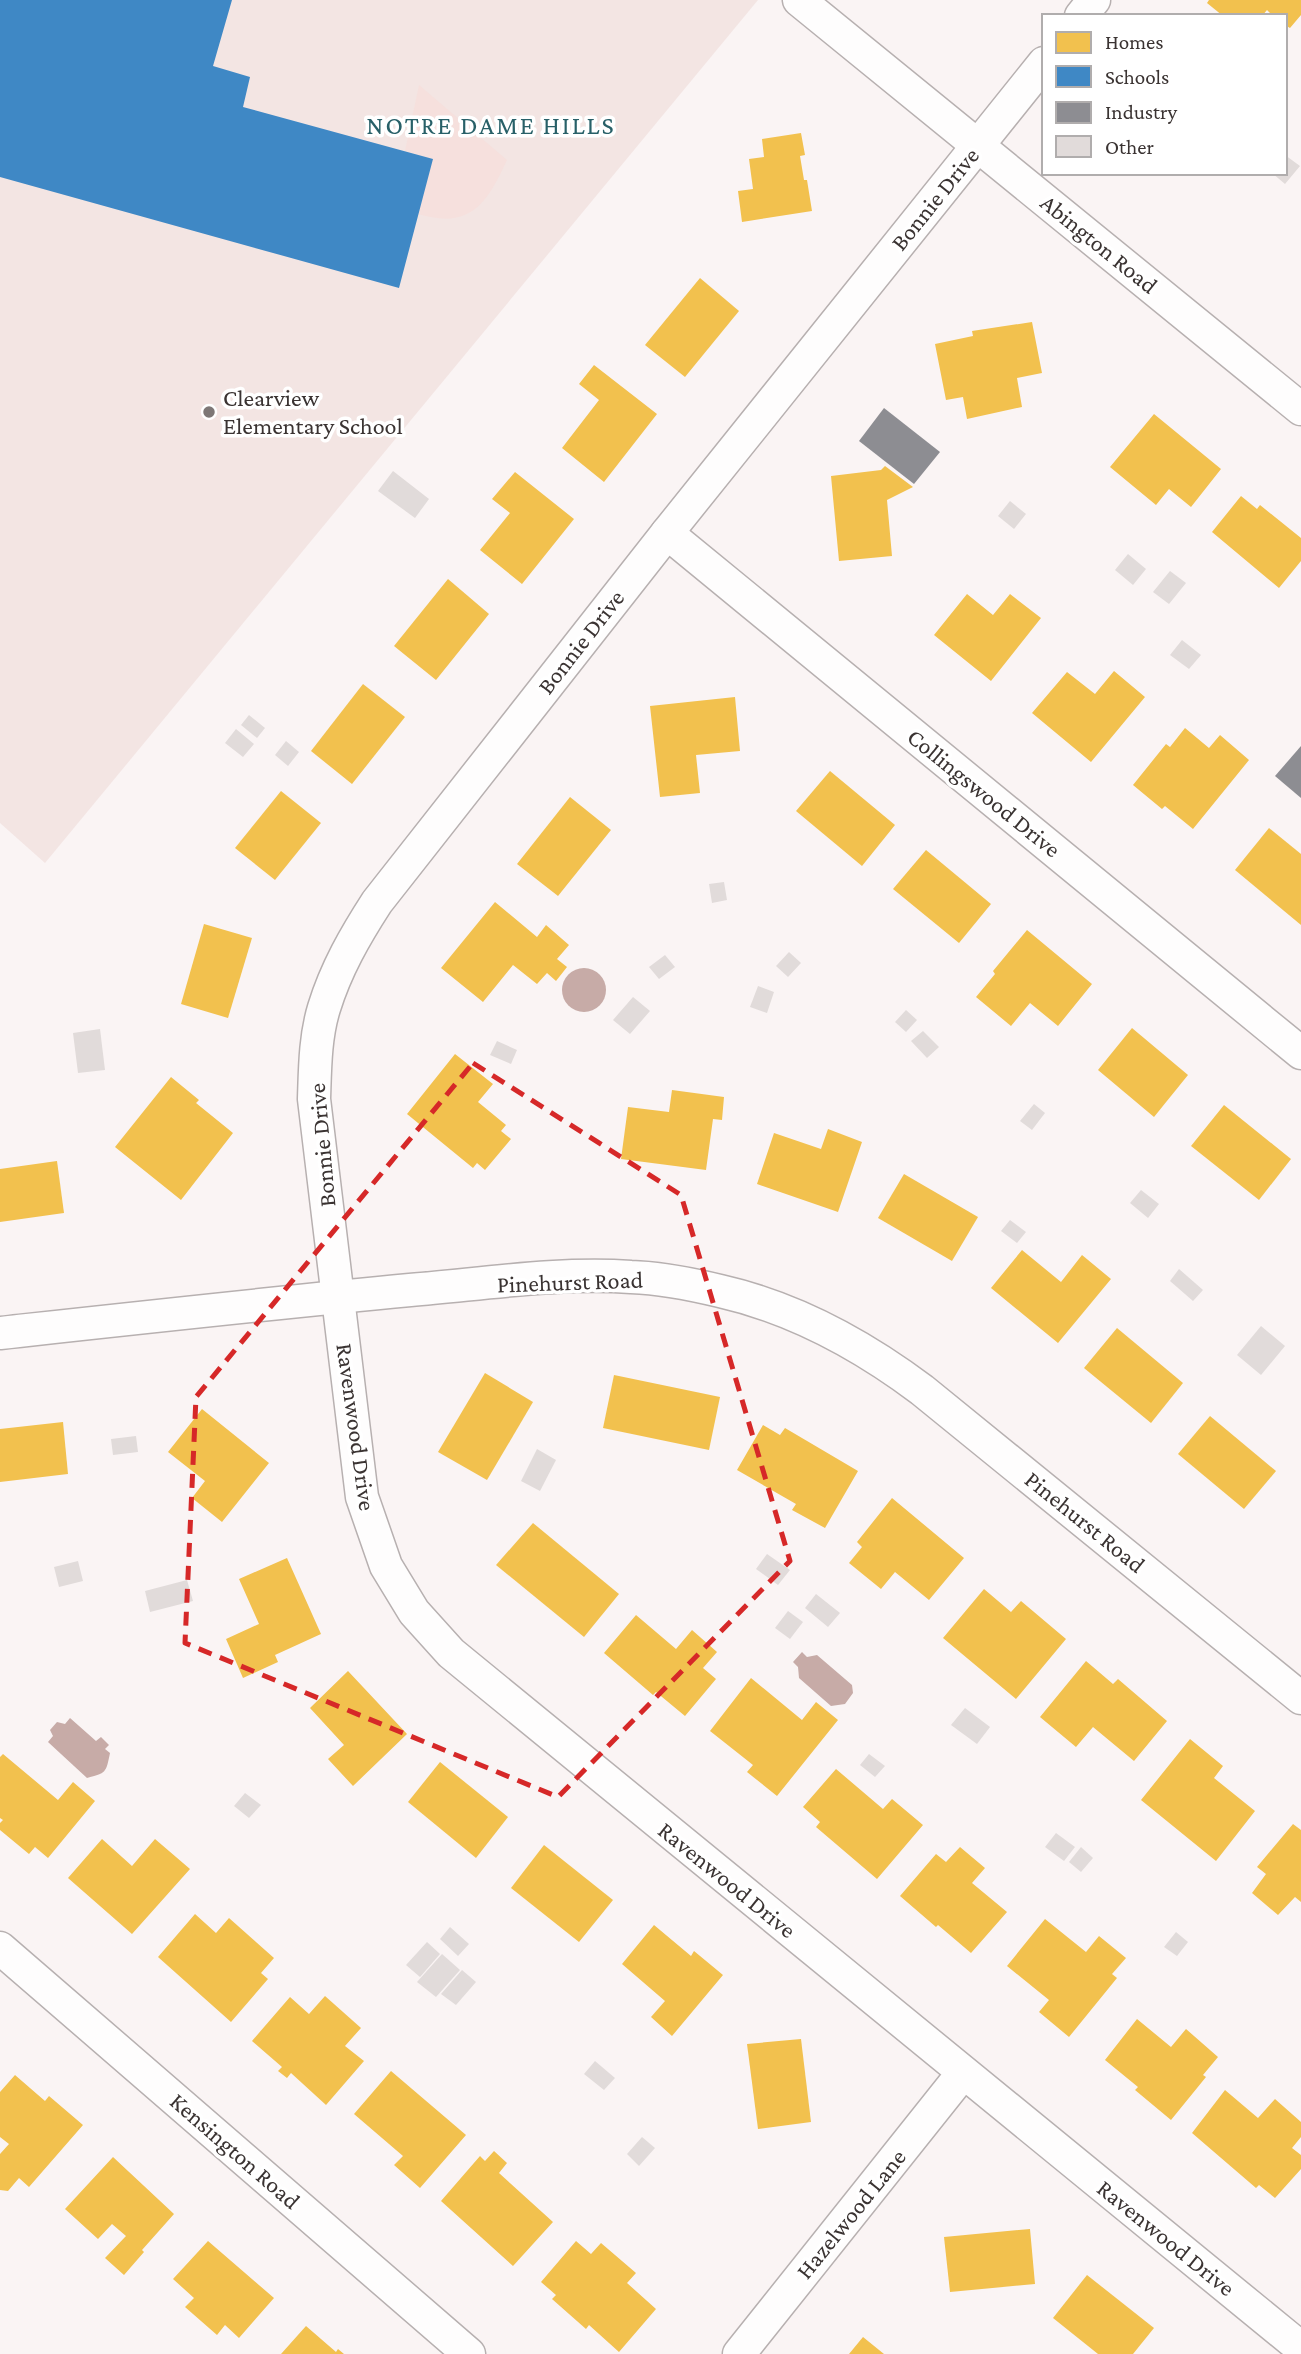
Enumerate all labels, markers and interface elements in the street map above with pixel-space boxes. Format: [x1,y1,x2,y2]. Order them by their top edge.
legend [1042,14,1287,175]
text: Homes [1105,30,1164,54]
text: Schools [1105,65,1169,89]
text: Industry [1105,100,1178,124]
district label: NOTRE DAME HILLS [366,111,616,140]
text: Other [1105,135,1155,159]
street label: Bonnie Drive [885,142,984,255]
street label: Abington Road [1036,188,1163,299]
place label: Clearview Elementary School [223,384,403,439]
marker: Clearview Elementary School [201,404,217,420]
street label: Bonnie Drive [532,584,630,699]
street label: Collingswood Drive [902,723,1066,863]
street label: Bonnie Drive [303,1082,340,1208]
street label: Pinehurst Road [496,1265,644,1298]
street label: Ravenwood Drive [331,1341,382,1512]
street label: Pinehurst Road [1020,1465,1151,1578]
street label: Ravenwood Drive [653,1816,801,1943]
street label: Kensington Road [165,2087,306,2214]
street label: Hazelwood Lane [790,2143,911,2284]
street label: Ravenwood Drive [1092,2174,1240,2301]

